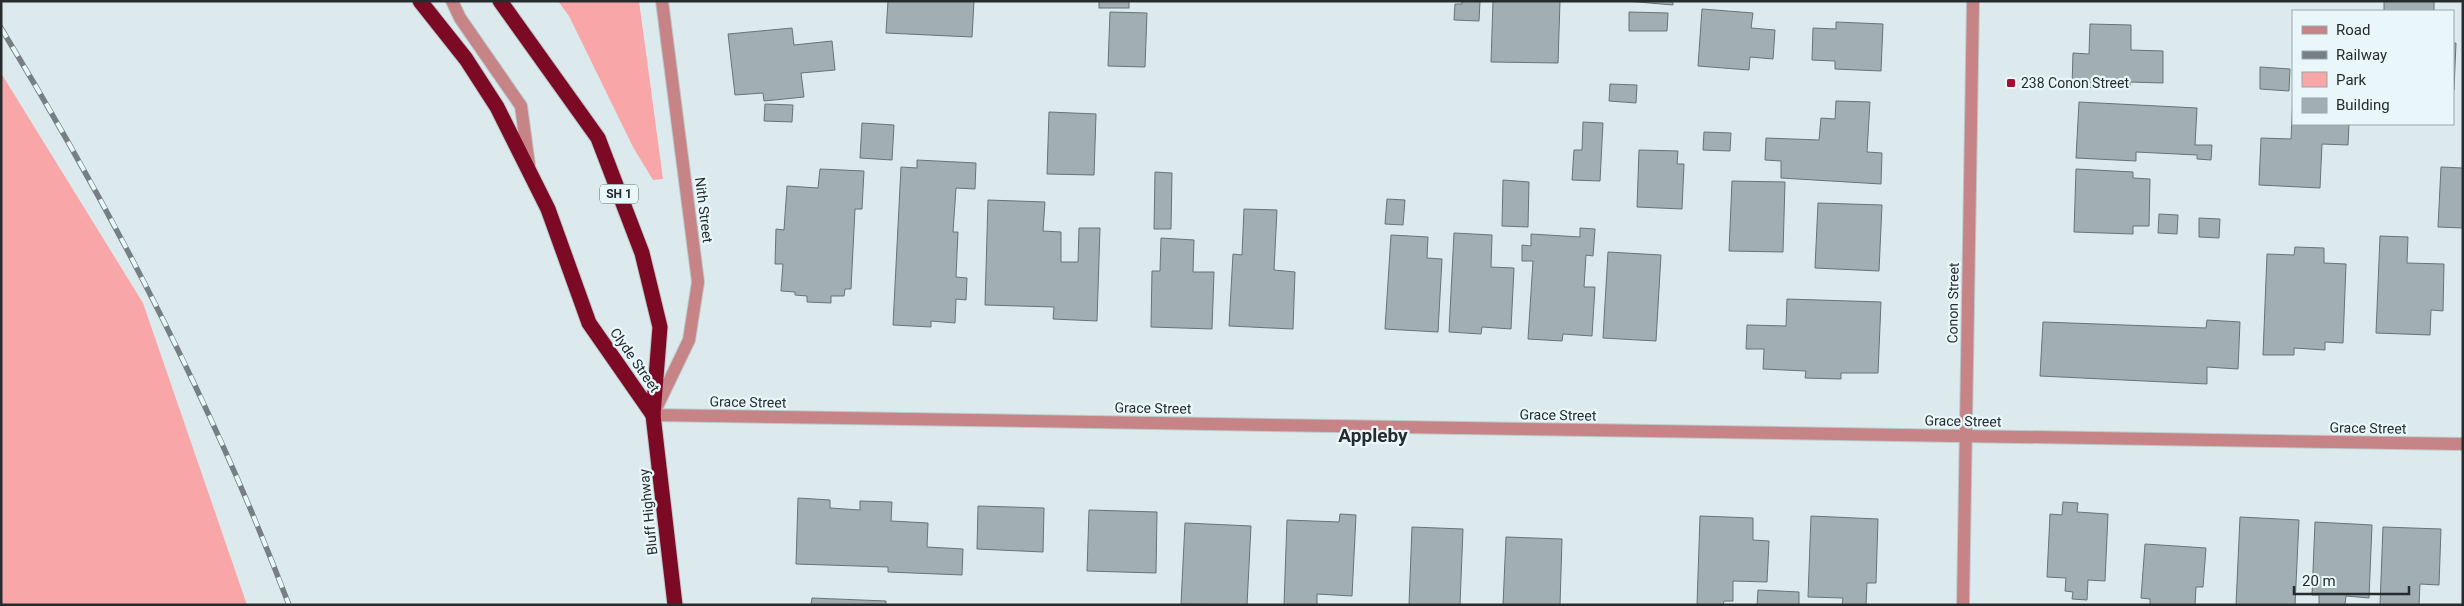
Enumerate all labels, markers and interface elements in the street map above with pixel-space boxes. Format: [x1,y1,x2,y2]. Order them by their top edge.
legend [2292,10,2454,125]
text: Road [2336,21,2370,39]
text: Railway [2336,46,2387,64]
text: Park [2336,71,2367,89]
place label: 238 Conon Street [2021,75,2129,91]
marker: 238 Conon Street [2005,77,2017,89]
text: Building [2336,96,2390,114]
street label: Nith Street [692,176,716,244]
road number: SH 1 [600,184,638,203]
street label: Conon Street [1944,262,1962,344]
street label: Clyde Street [607,325,663,396]
street label: Grace Street [709,393,787,411]
street label: Grace Street [1114,399,1192,417]
street label: Grace Street [1519,406,1597,424]
street label: Grace Street [1924,412,2002,430]
street label: Grace Street [2329,419,2407,437]
district label: Appleby [1338,424,1408,447]
street label: Bluff Highway [635,468,660,556]
scale bar [2294,564,2409,596]
text: 20 m [2302,572,2336,590]

